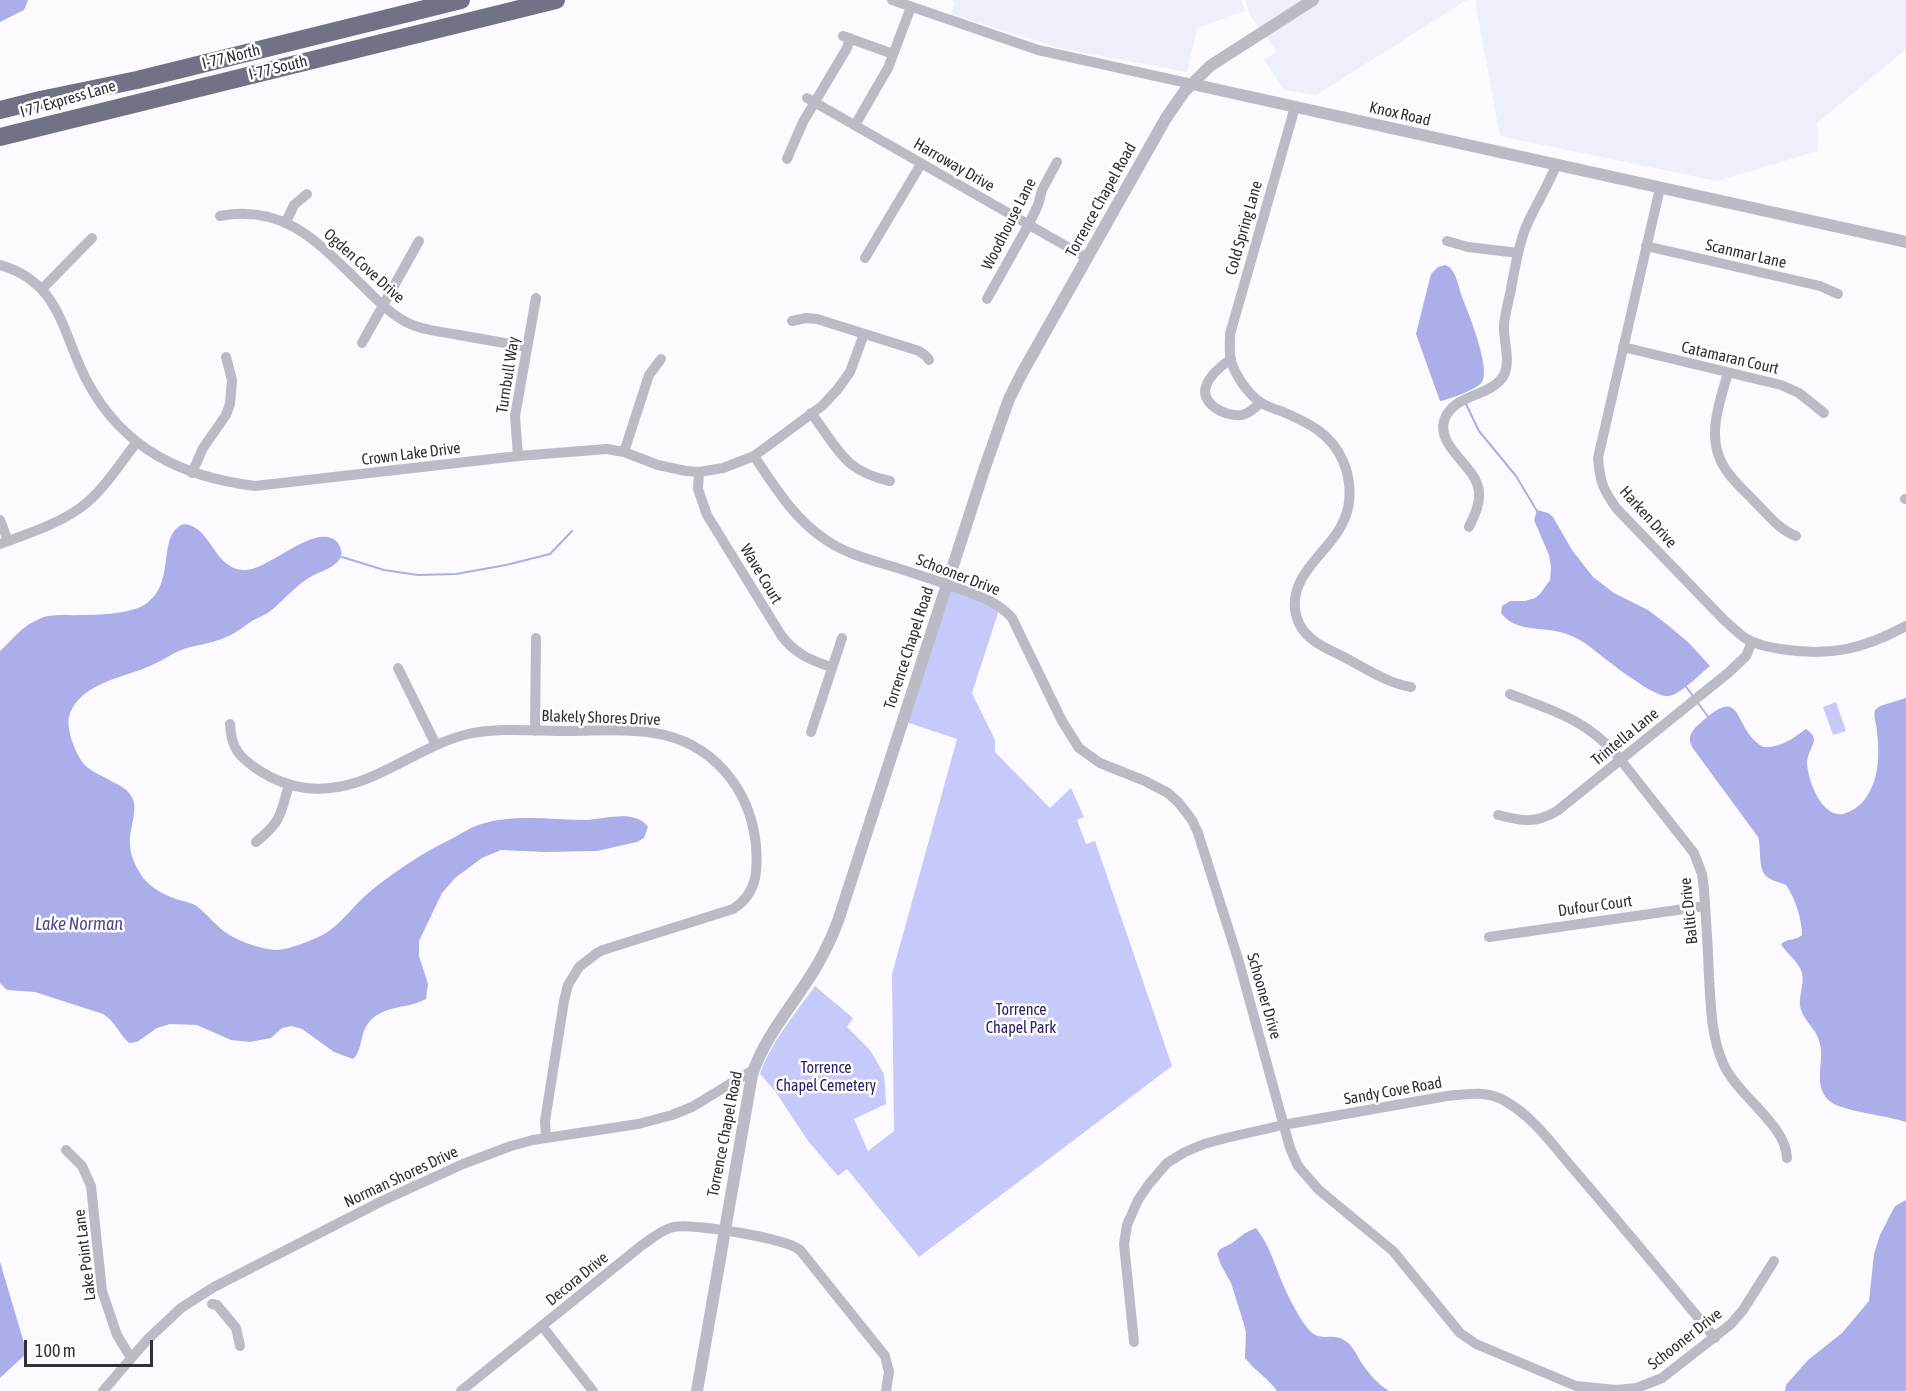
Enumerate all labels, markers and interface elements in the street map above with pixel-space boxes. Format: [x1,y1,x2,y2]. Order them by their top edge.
street label: I-77 North [200,41,262,73]
street label: I-77 South [247,51,309,85]
street label: I 77 Express Lane [18,76,118,122]
street label: Knox Road [1368,98,1432,130]
street label: Harroway Drive [910,134,998,196]
street label: Torrence Chapel Road [1062,140,1140,260]
street label: Woodhouse Lane [978,175,1040,273]
street label: Cold Spring Lane [1221,179,1267,277]
street label: Ogden Cove Drive [320,225,408,307]
street label: Scanmar Lane [1704,235,1788,273]
street label: Turnbull Way [492,335,524,415]
street label: Catamaran Court [1680,338,1780,378]
street label: Crown Lake Drive [360,438,462,470]
street label: Harken Drive [1615,482,1681,552]
street label: Wave Court [736,541,786,607]
street label: Schooner Drive [913,550,1003,600]
street label: Torrence Chapel Road [880,584,938,712]
street label: Trintella Lane [1588,704,1662,770]
street label: Blakely Shores Drive [541,706,661,730]
street label: Baltic Drive [1676,877,1702,945]
street label: Dufour Court [1557,891,1633,921]
water label: Lake Norman [35,913,123,935]
street label: Schooner Drive [1243,951,1285,1041]
park label: Torrence Chapel Park [986,1000,1056,1038]
park label: Torrence Chapel Cemetery [776,1058,876,1096]
street label: Torrence Chapel Road [703,1070,747,1198]
street label: Sandy Cove Road [1342,1073,1444,1109]
street label: Norman Shores Drive [341,1142,461,1212]
street label: Lake Point Lane [70,1208,100,1302]
street label: Decora Drive [542,1248,612,1310]
street label: Schooner Drive [1644,1304,1726,1374]
scale bar [27,1328,156,1366]
text: 100 m [35,1340,76,1361]

